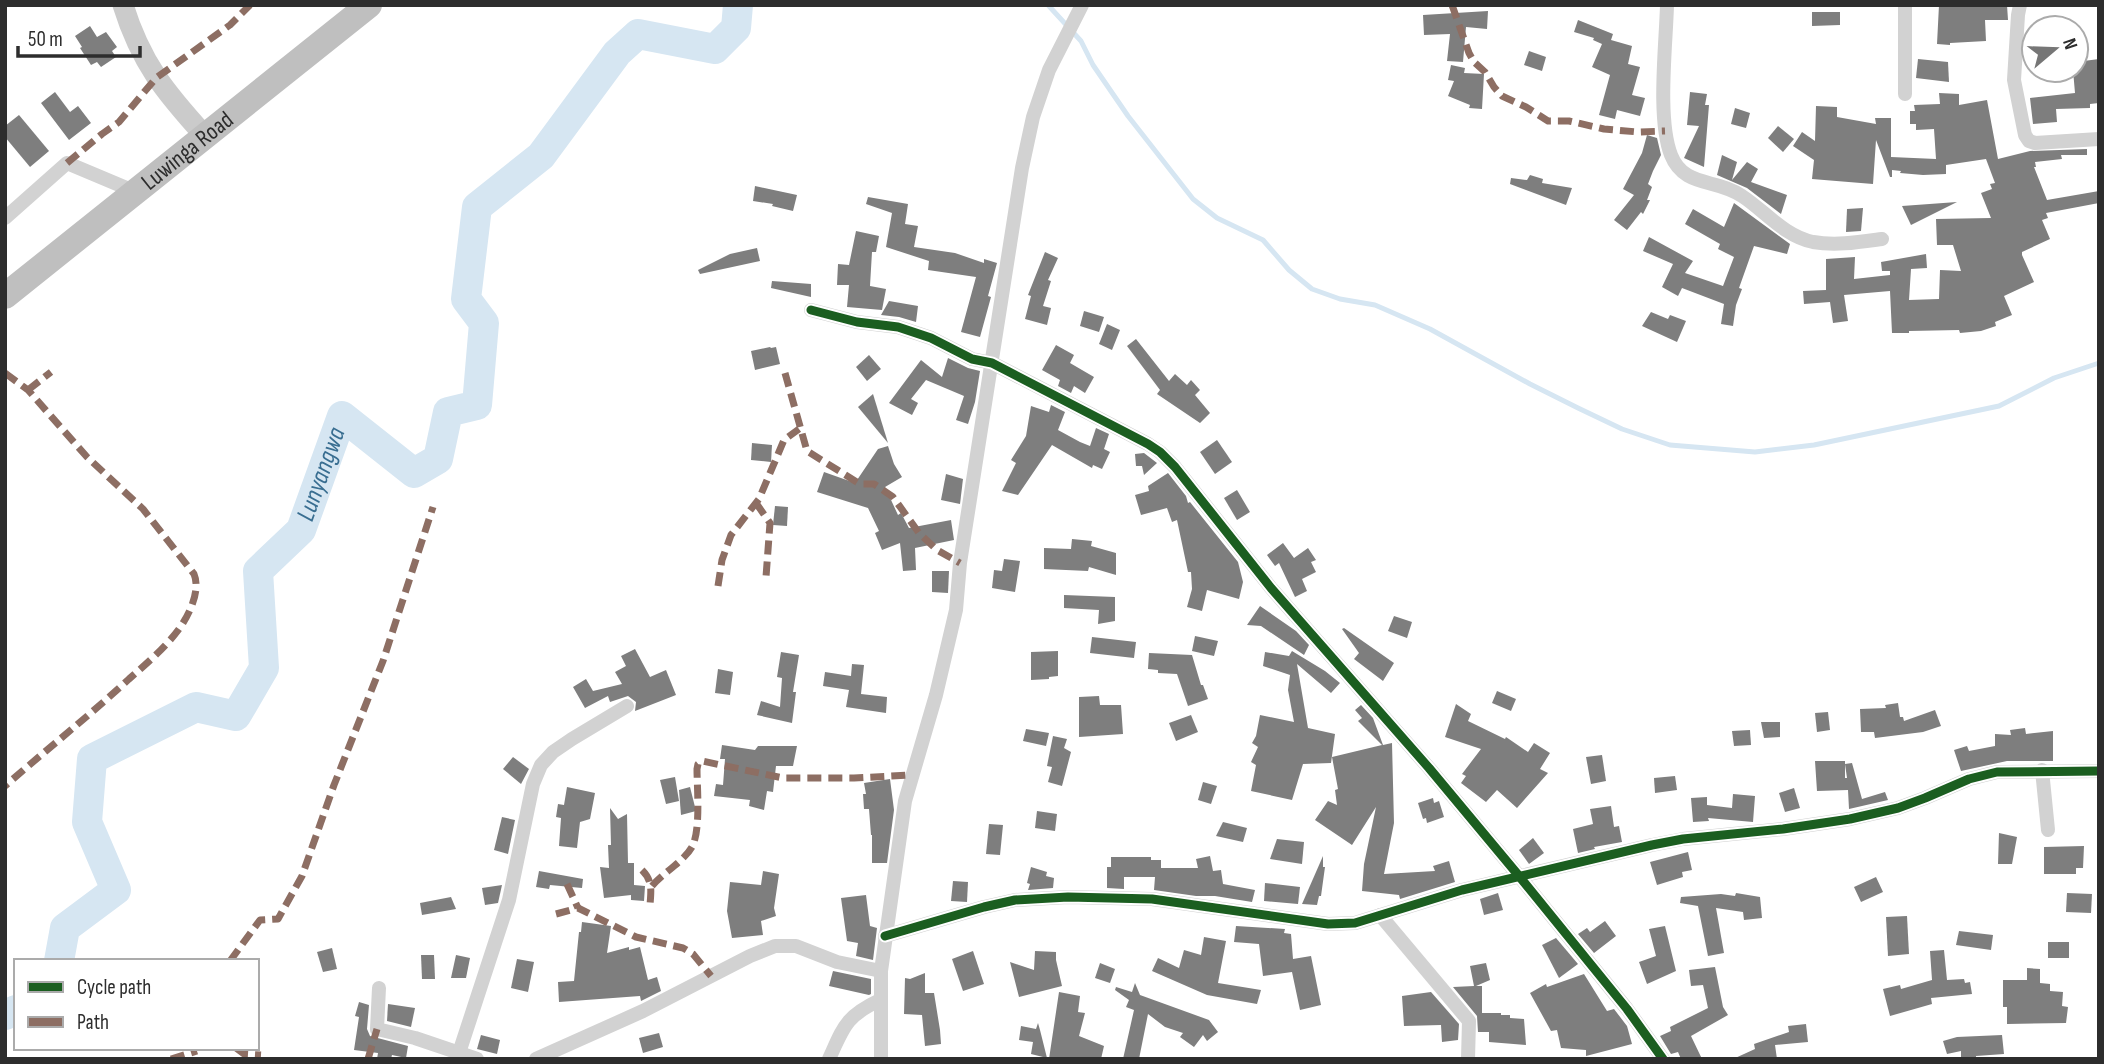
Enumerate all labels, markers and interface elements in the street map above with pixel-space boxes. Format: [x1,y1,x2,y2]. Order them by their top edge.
scale bar [18,14,140,58]
north arrow [2020,14,2090,84]
text: 50 m [28,27,63,52]
text: N [2057,35,2082,52]
street label: Luwinga Road [135,105,239,196]
water label: Lunyangwa [290,423,352,525]
legend [14,959,259,1050]
text: Cycle path [77,975,151,1000]
text: Path [77,1010,109,1035]

